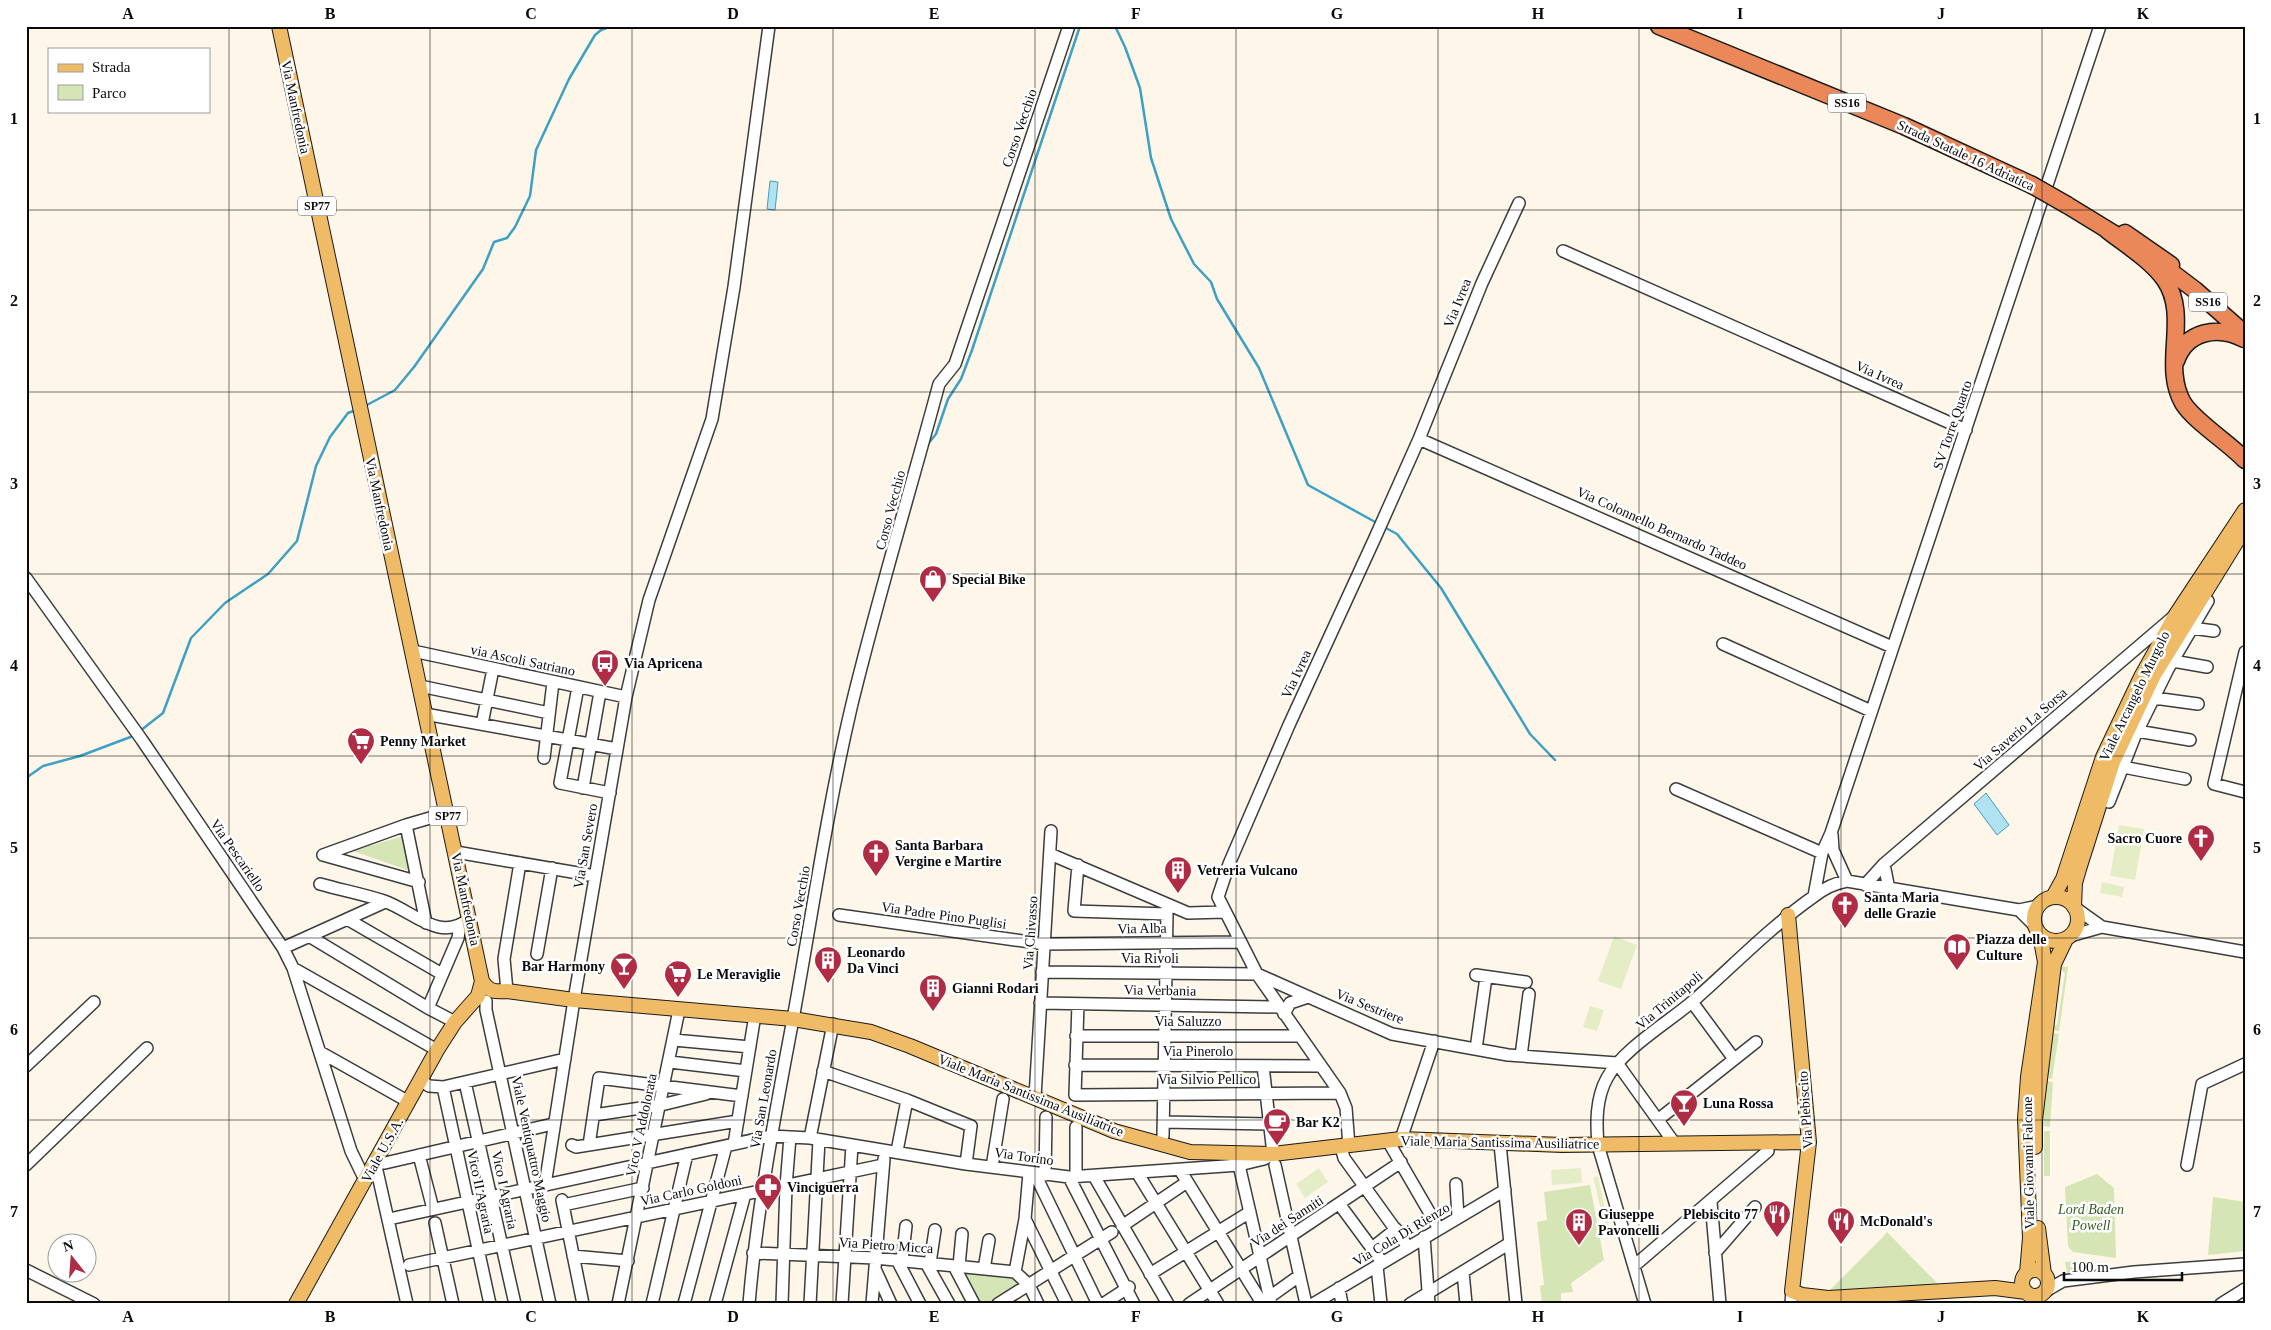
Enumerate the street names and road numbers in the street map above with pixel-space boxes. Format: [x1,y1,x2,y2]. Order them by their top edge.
street label: Via Manfredonia [278,59,313,156]
street label: Corso Vecchio [999,87,1040,169]
road number: SS16 [1828,94,1866,112]
street label: Strada Statale 16 Adriatica [1895,117,2037,194]
road number: SP77 [298,197,336,216]
street label: Via Ivrea [1441,276,1474,330]
road number: SS16 [2189,292,2227,312]
street label: Via Ivrea [1853,358,1907,393]
street label: SV Torre Quarto [1930,379,1975,472]
street label: Via Manfredonia [362,456,397,553]
street label: Corso Vecchio [873,469,908,552]
street label: Via Colonnello Bernardo Taddeo [1574,484,1749,573]
street label: Viale Arcangelo Murgolo [2096,629,2172,764]
street label: via Ascoli Satriano [469,642,577,679]
street label: Via Ivrea [1279,647,1314,701]
street label: Via Saverio La Sorsa [1971,684,2071,774]
street label: Via San Severo [571,802,600,890]
road number: SP77 [429,806,467,826]
street label: Via Pescariello [207,816,268,894]
street label: Via Manfredonia [448,851,483,948]
street label: Corso Vecchio [784,865,813,948]
street label: Via Chivasso [1020,895,1041,971]
street label: Via Padre Pino Puglisi [880,899,1008,932]
street label: Via Alba [1117,921,1168,936]
street label: Via Rivoli [1121,951,1179,966]
street label: Via Trinitapoli [1633,968,1706,1032]
street label: Via Verbania [1124,982,1197,999]
street label: Via Sestriere [1334,986,1406,1027]
street label: Via Saluzzo [1154,1014,1222,1029]
street label: Via Pinerolo [1163,1044,1233,1059]
street label: Via San Leonardo [747,1048,780,1150]
street label: Viale Maria Santissima Ausiliatrice [936,1051,1126,1140]
street label: Via Plebiscito [1795,1070,1816,1149]
street label: Vico V Addolorata [623,1071,660,1178]
street label: Via Silvio Pellico [1158,1072,1256,1087]
street label: Viale Ventiquattro Maggio [509,1075,554,1224]
street label: Viale Giovanni Falcone [2020,1096,2037,1230]
street label: Viale U.S.A. [359,1115,406,1185]
street label: Viale Maria Santissima Ausiliatrice [1401,1133,1599,1152]
street label: Via Torino [993,1145,1055,1168]
street label: Vico II Agraria [464,1149,497,1236]
street label: Vico I Agraria [489,1149,520,1232]
street label: Via Carlo Goldoni [639,1172,743,1209]
street label: Via dei Sanniti [1248,1192,1326,1250]
street label: Via Cola Di Rienzo [1350,1200,1452,1269]
street label: Via Pietro Micca [838,1235,935,1256]

